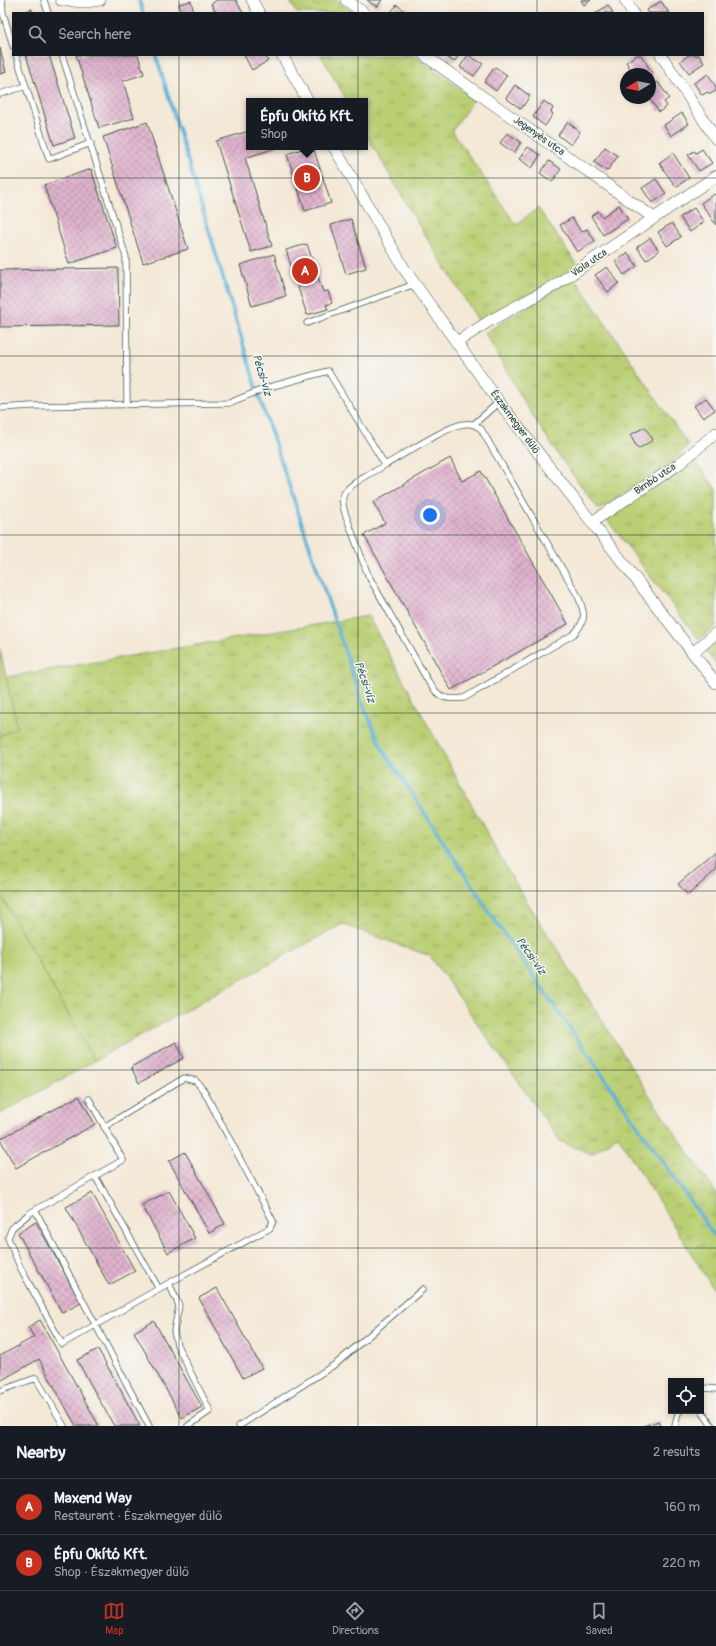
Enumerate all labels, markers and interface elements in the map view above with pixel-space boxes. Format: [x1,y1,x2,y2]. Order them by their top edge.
search box [12,12,704,56]
icon: search [26,23,48,45]
text: Search here [58,25,131,44]
north arrow [620,68,656,104]
popup [246,98,368,150]
text: Épfu Okító Kft. [260,107,354,126]
street label: Jegenyés utca [511,114,567,158]
text: Shop [260,126,287,142]
pin: B [294,163,320,193]
street label: Viola utca [569,246,610,279]
pin: A [292,256,318,286]
water label: Pécsi-víz [250,353,275,399]
street label: Északmegyer dűlő [488,387,543,457]
street label: Bimbó utca [632,461,678,497]
your location [420,505,440,525]
water label: Pécsi-víz [352,660,379,706]
water label: Pécsi-víz [513,935,549,978]
map controls [668,1378,704,1414]
button: locate [668,1378,704,1414]
text: Nearby [16,1442,65,1463]
text: 2 results [653,1444,700,1460]
text: Maxend Way [54,1489,132,1508]
text: A [25,1499,33,1515]
text: 160 m [664,1499,700,1515]
text: Restaurant · Északmegyer dűlő [54,1508,222,1524]
text: Épfu Okító Kft. [54,1545,148,1564]
text: B [25,1555,33,1571]
text: 220 m [662,1555,700,1571]
text: Shop · Északmegyer dűlő [54,1564,189,1580]
tab: Map [103,1600,125,1637]
tab: Directions [332,1600,379,1637]
tab: Saved [585,1600,613,1637]

